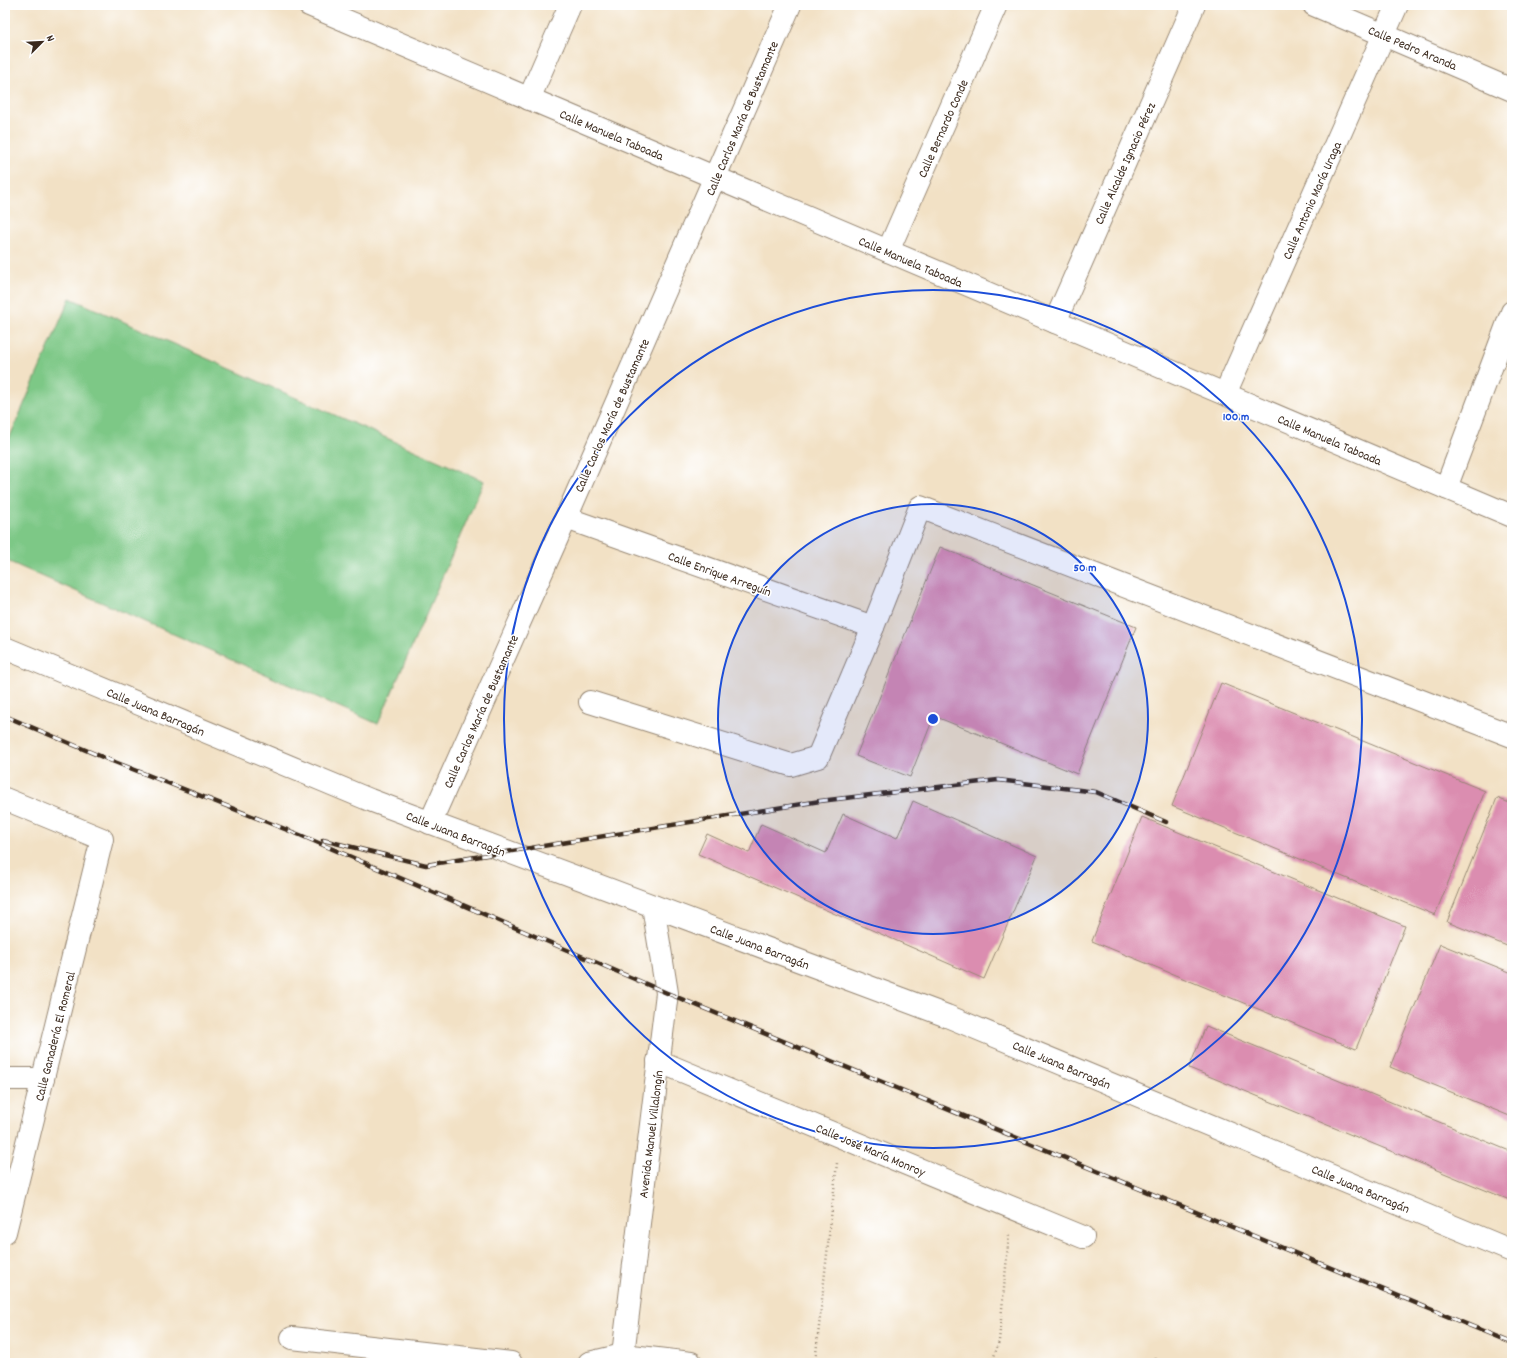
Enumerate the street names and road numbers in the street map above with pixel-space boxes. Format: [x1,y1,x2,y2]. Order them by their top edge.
street label: Calle Pedro Aranda [1365,22,1460,77]
street label: Calle Carlos María de Bustamante [702,38,785,199]
street label: Calle Bernardo Conde [914,77,975,181]
street label: Calle Alcalde Ignacio Pérez [1091,100,1162,228]
street label: Calle Manuela Taboada [556,106,667,167]
street label: Calle Antonio María Uraga [1279,138,1348,263]
street label: Calle Manuela Taboada [855,233,966,294]
street label: Calle Carlos María de Bustamante [571,336,656,496]
street label: Calle Manuela Taboada [1274,411,1385,472]
street label: Calle Enrique Arreguín [665,548,773,603]
street label: Calle Carlos María de Bustamante [440,632,525,792]
street label: Calle Juana Barragán [103,684,207,743]
street label: Calle Juana Barragán [403,808,508,863]
street label: Calle Juana Barragán [707,921,812,976]
street label: Calle Ganadería El Romeral [31,970,82,1103]
street label: Calle Juana Barragán [1009,1037,1113,1096]
street label: Avenida Manuel Villalongín [635,1069,670,1199]
street label: Calle José María Monroy [812,1120,928,1183]
street label: Calle Juana Barragán [1308,1161,1412,1220]

